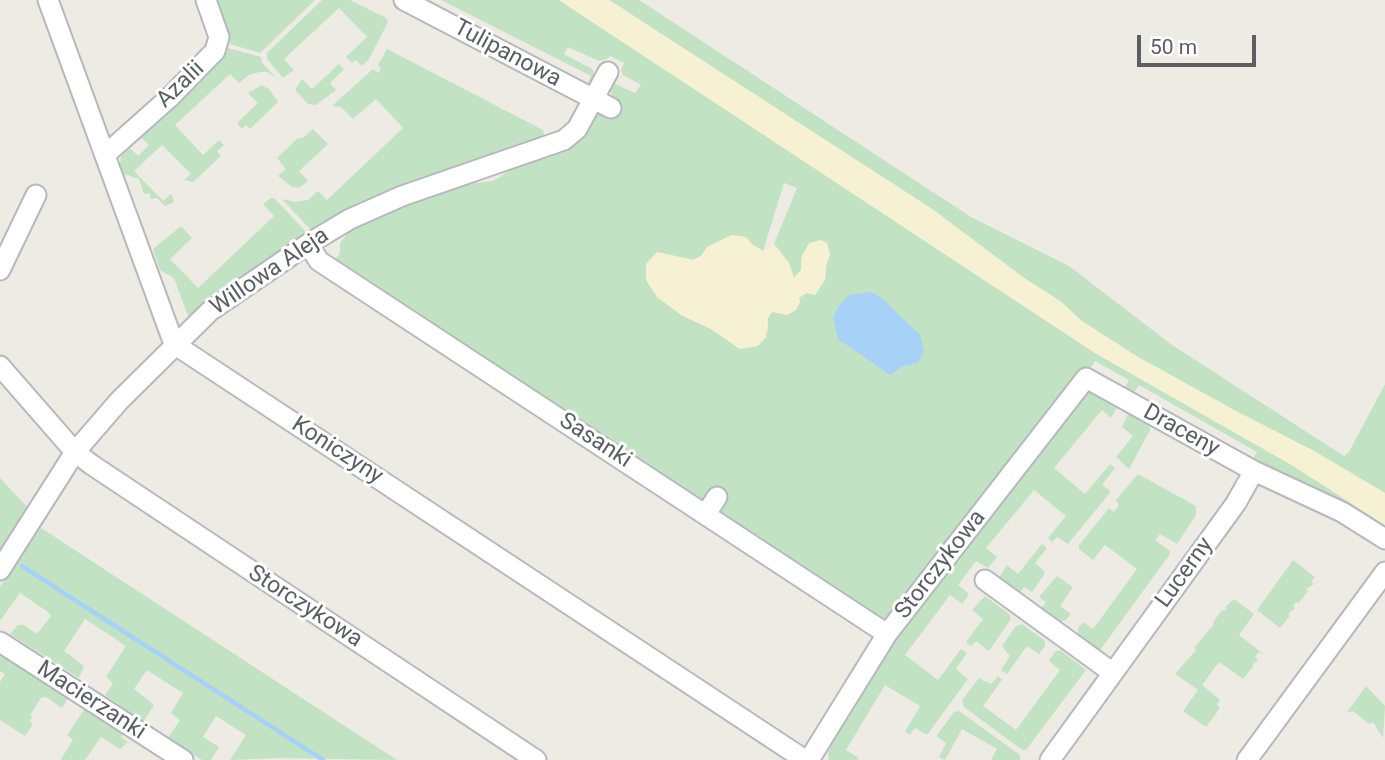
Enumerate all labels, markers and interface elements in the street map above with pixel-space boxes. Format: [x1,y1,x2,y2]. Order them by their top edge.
street label: Tulipanowa [449,14,565,94]
scale bar [1140,21,1259,65]
text: 50 m [1150,35,1197,59]
street label: Azalii [151,56,211,114]
street label: Willowa Aleja [206,222,334,322]
street label: Draceny [1138,399,1224,463]
street label: Sasanki [554,408,636,474]
street label: Koniczyny [286,411,388,491]
street label: Storczykowa [890,505,992,625]
street label: Lucerny [1150,532,1220,614]
street label: Storczykowa [243,560,367,654]
street label: Macierzanki [31,656,151,746]

